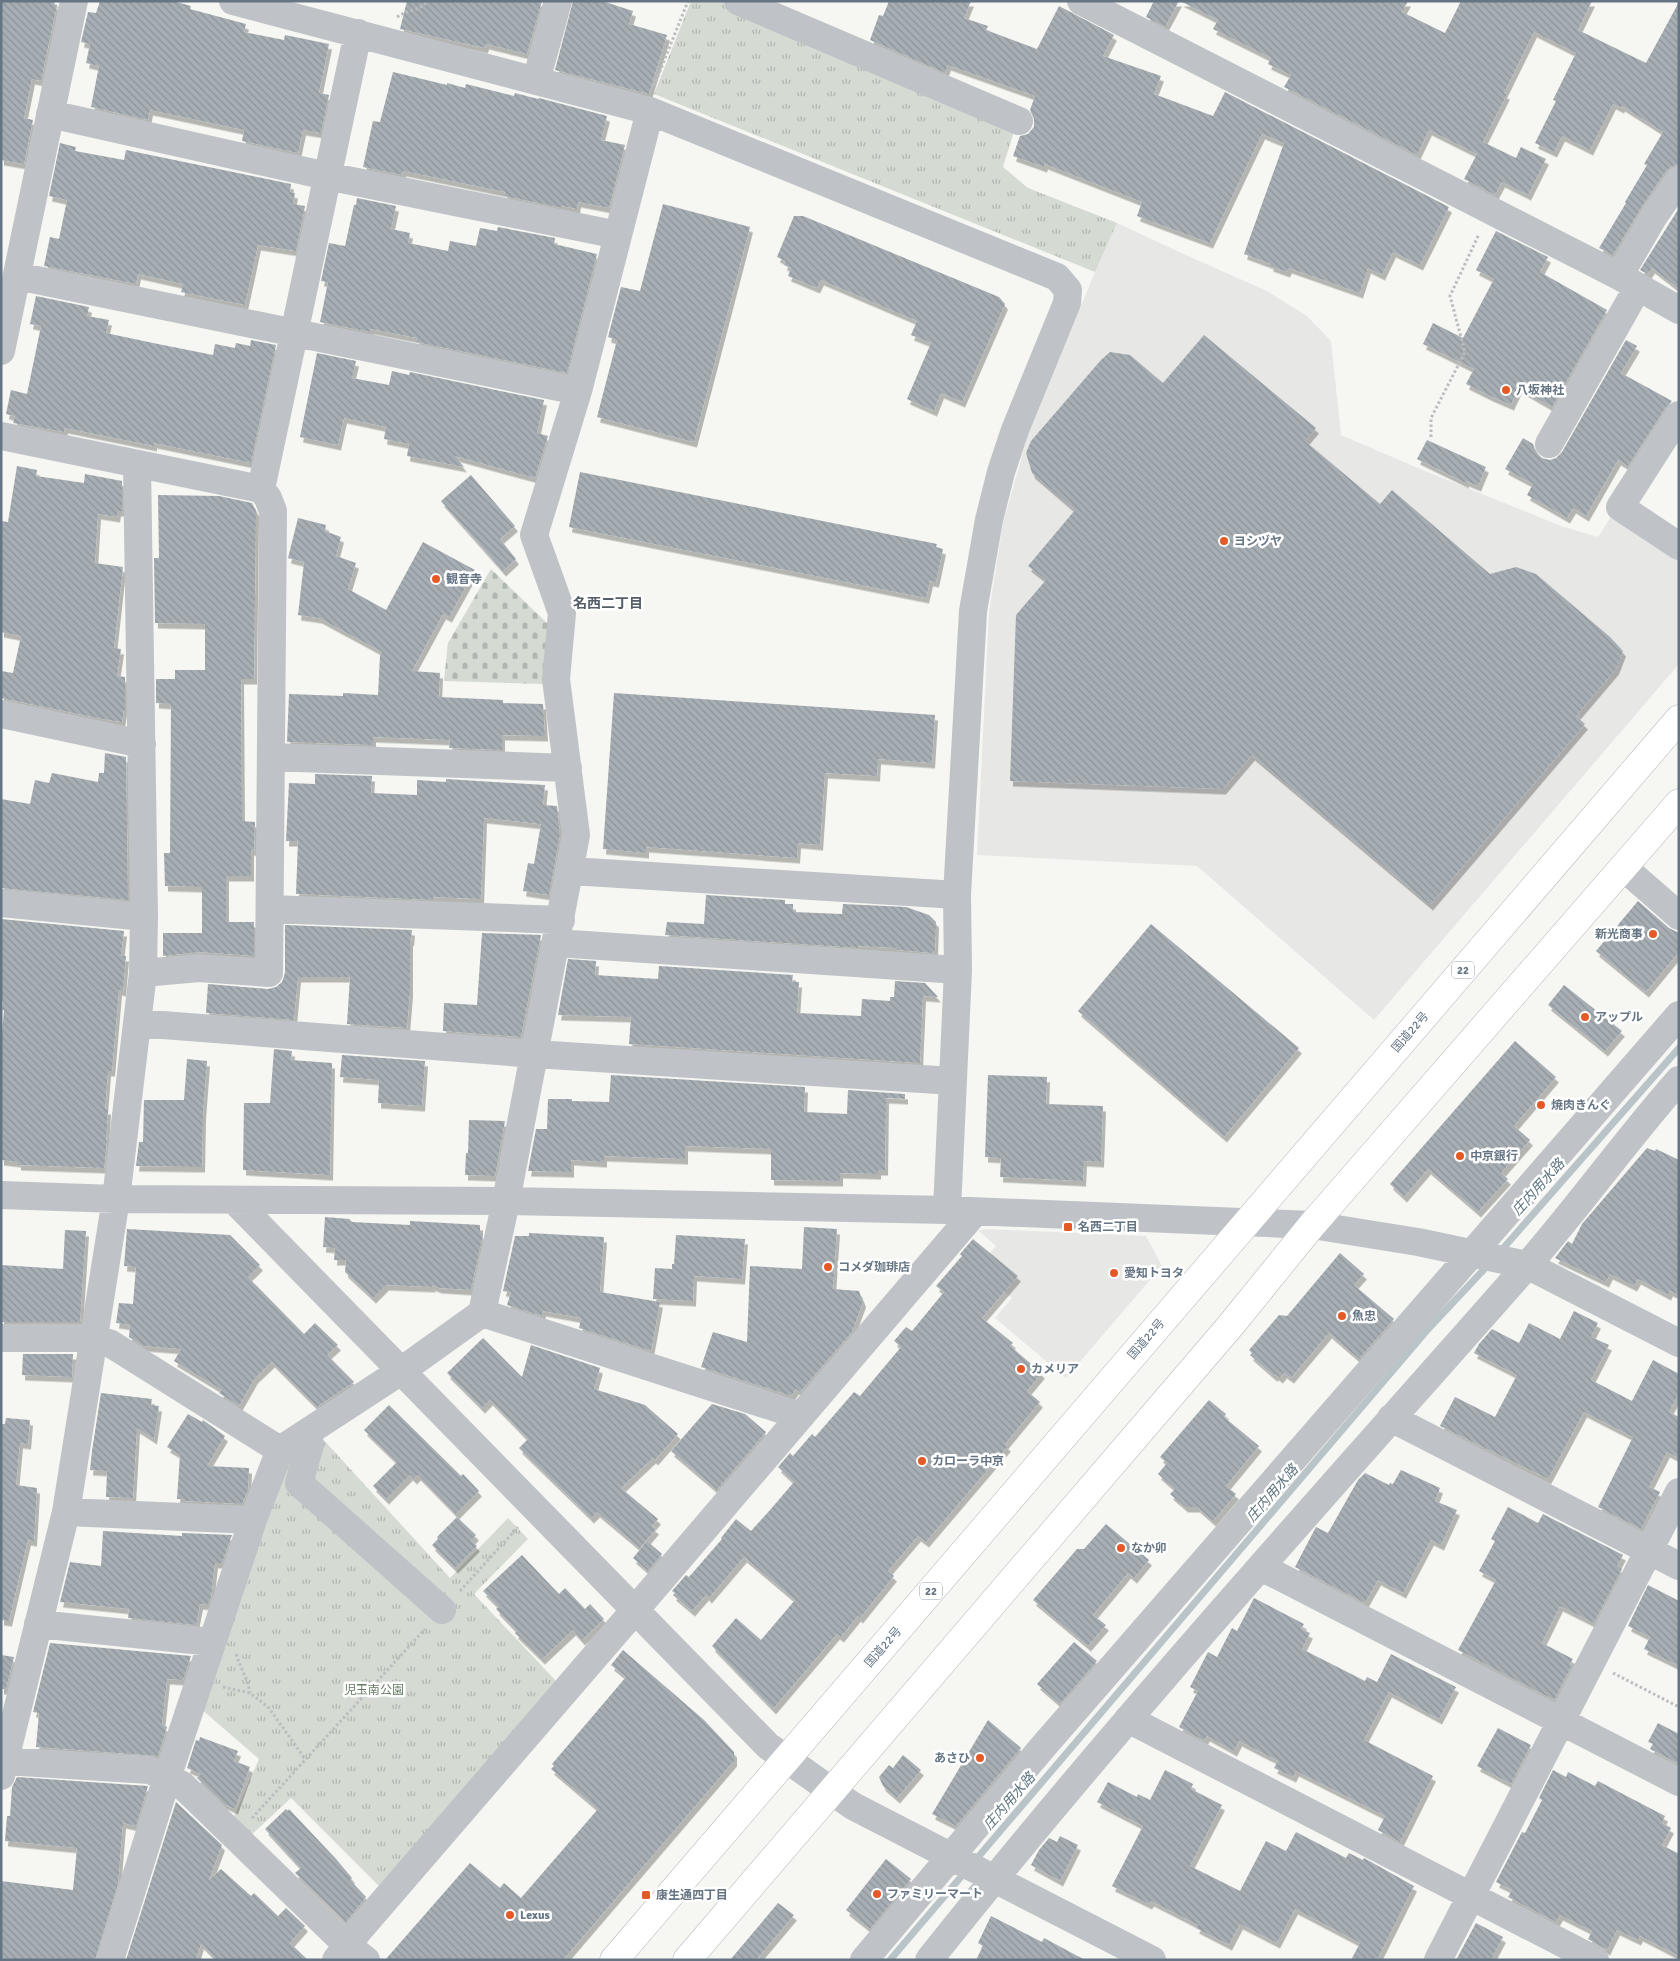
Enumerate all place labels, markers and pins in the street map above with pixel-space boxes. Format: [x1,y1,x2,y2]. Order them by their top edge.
place label: 八坂神社 [1516,383,1564,398]
marker: 八坂神社 [1500,384,1512,396]
place label: ヨシヅヤ [1234,534,1282,549]
marker: ヨシヅヤ [1218,535,1230,547]
place label: 観音寺 [446,572,482,587]
marker: 観音寺 [430,573,442,585]
place label: 新光商事 [1595,927,1643,942]
marker: 新光商事 [1647,928,1659,940]
place label: アップル [1595,1010,1643,1025]
marker: アップル [1579,1011,1591,1023]
place label: 焼肉きんぐ [1551,1098,1611,1113]
marker: 焼肉きんぐ [1535,1099,1547,1111]
place label: 中京銀行 [1470,1149,1518,1164]
marker: 中京銀行 [1454,1150,1466,1162]
place label: 名西二丁目 [1078,1220,1138,1235]
marker: 名西二丁目 [1062,1221,1074,1233]
place label: コメダ珈琲店 [838,1260,910,1275]
marker: コメダ珈琲店 [822,1261,834,1273]
place label: 愛知トヨタ [1124,1266,1184,1281]
marker: 愛知トヨタ [1108,1267,1120,1279]
place label: 魚忠 [1352,1309,1376,1324]
marker: 魚忠 [1336,1310,1348,1322]
place label: カメリア [1031,1362,1079,1377]
marker: カメリア [1015,1363,1027,1375]
place label: カローラ中京 [932,1454,1004,1469]
marker: カローラ中京 [916,1455,928,1467]
place label: なか卯 [1131,1541,1167,1556]
marker: なか卯 [1115,1542,1127,1554]
place label: あさひ [934,1751,970,1766]
marker: あさひ [974,1752,986,1764]
place label: ファミリーマート [887,1887,983,1902]
place label: 康生通四丁目 [656,1888,728,1903]
marker: ファミリーマート [871,1888,883,1900]
marker: 康生通四丁目 [640,1889,652,1901]
place label: Lexus [520,1908,550,1923]
marker: Lexus [504,1909,516,1921]

